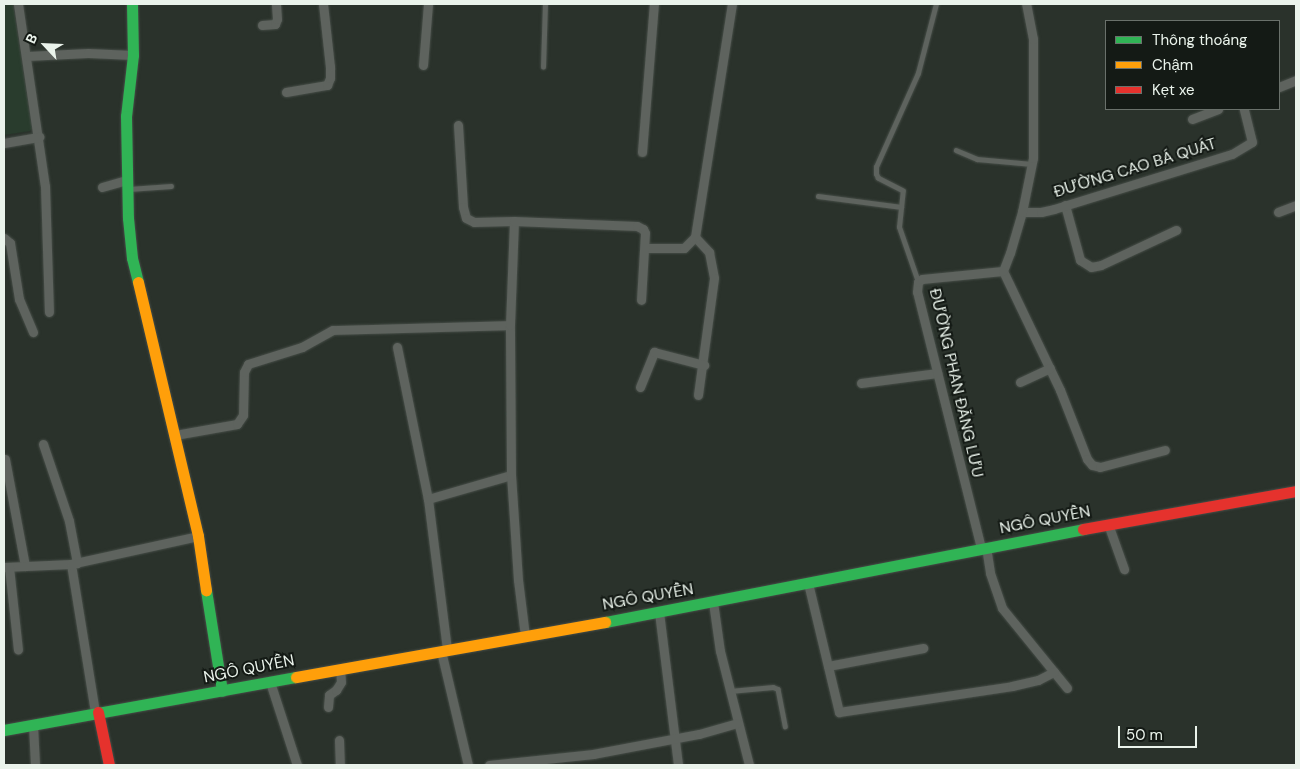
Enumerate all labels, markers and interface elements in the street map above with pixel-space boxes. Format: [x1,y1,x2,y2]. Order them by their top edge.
north arrow [20,20,70,70]
legend [1105,20,1280,110]
text: Thông thoáng [1152,30,1247,50]
text: B [21,31,41,47]
text: Chậm [1152,55,1193,75]
text: Kẹt xe [1152,80,1195,100]
street label: ĐƯỜNG CAO BÁ QUÁT [1051,134,1219,202]
street label: ĐƯỜNG PHAN ĐĂNG LƯU [925,287,987,479]
street label: NGÔ QUYỀN [998,502,1092,538]
street label: NGÔ QUYỀN [601,580,695,614]
street label: NGÔ QUYỀN [202,651,296,687]
scale bar [1120,716,1199,748]
text: 50 m [1126,725,1163,745]

